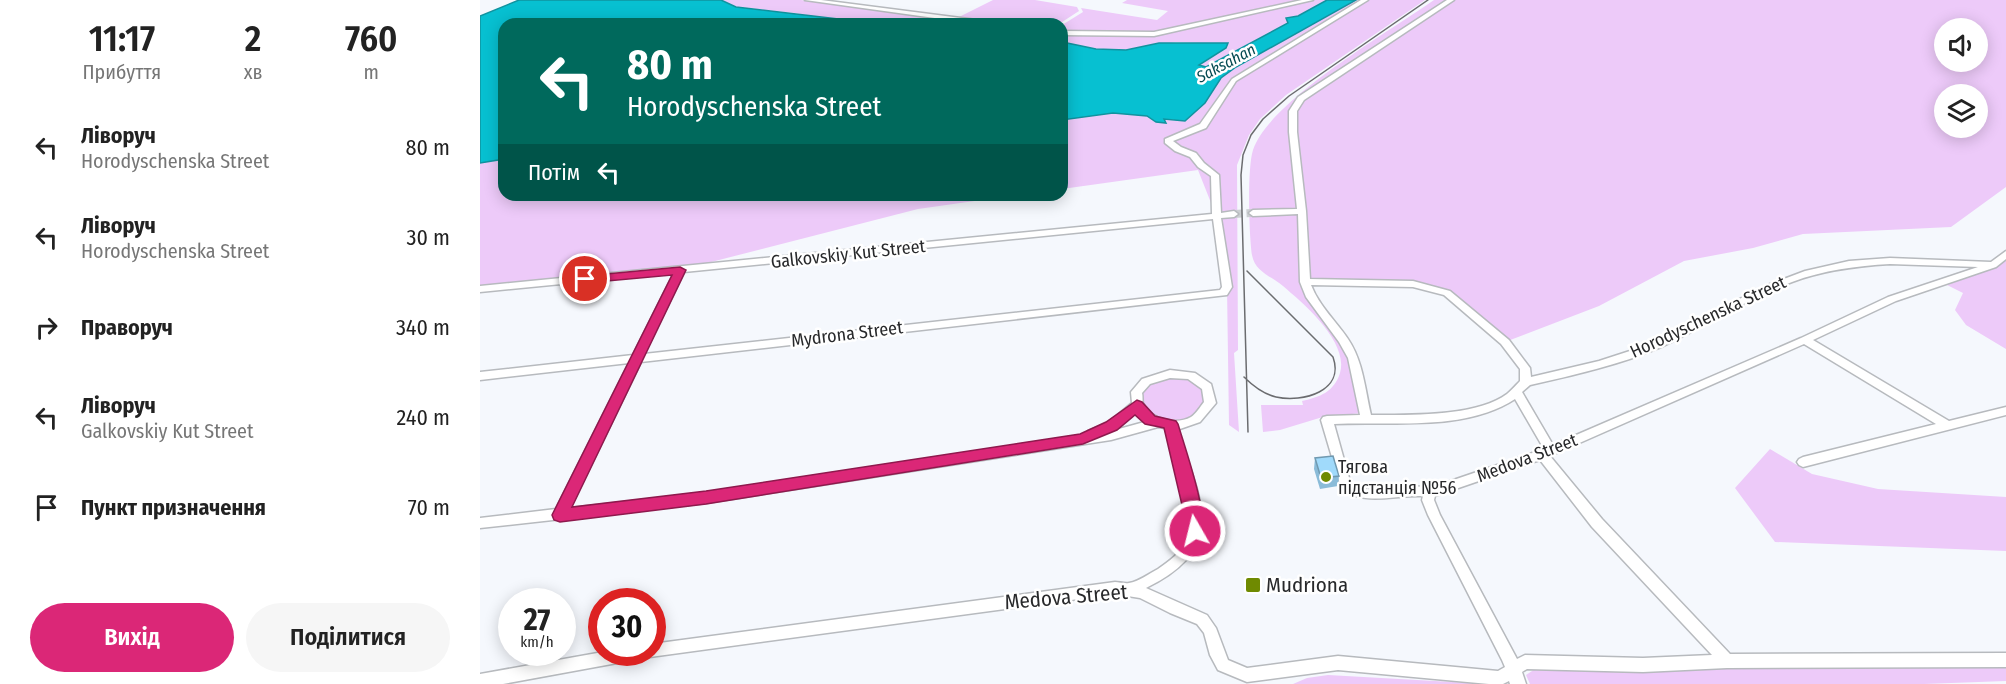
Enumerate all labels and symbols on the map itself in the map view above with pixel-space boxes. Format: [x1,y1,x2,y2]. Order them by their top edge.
water label: Saksahan [1192,40,1259,87]
street label: Galkovskiy Kut Street [770,235,926,273]
pin [559,253,610,304]
street label: Horodyschenska Street [1627,271,1790,363]
street label: Mydrona Street [790,316,904,352]
street label: Medova Street [1474,429,1580,487]
place label: Тягова підстанція №56 [1338,456,1456,499]
marker: Тягова підстанція №56 [1319,470,1333,484]
position arrow [1163,499,1227,563]
place label: Mudriona [1266,572,1348,598]
marker: Mudriona [1244,576,1262,594]
street label: Medova Street [1003,579,1129,615]
speed limit sign: 30 [588,588,666,666]

